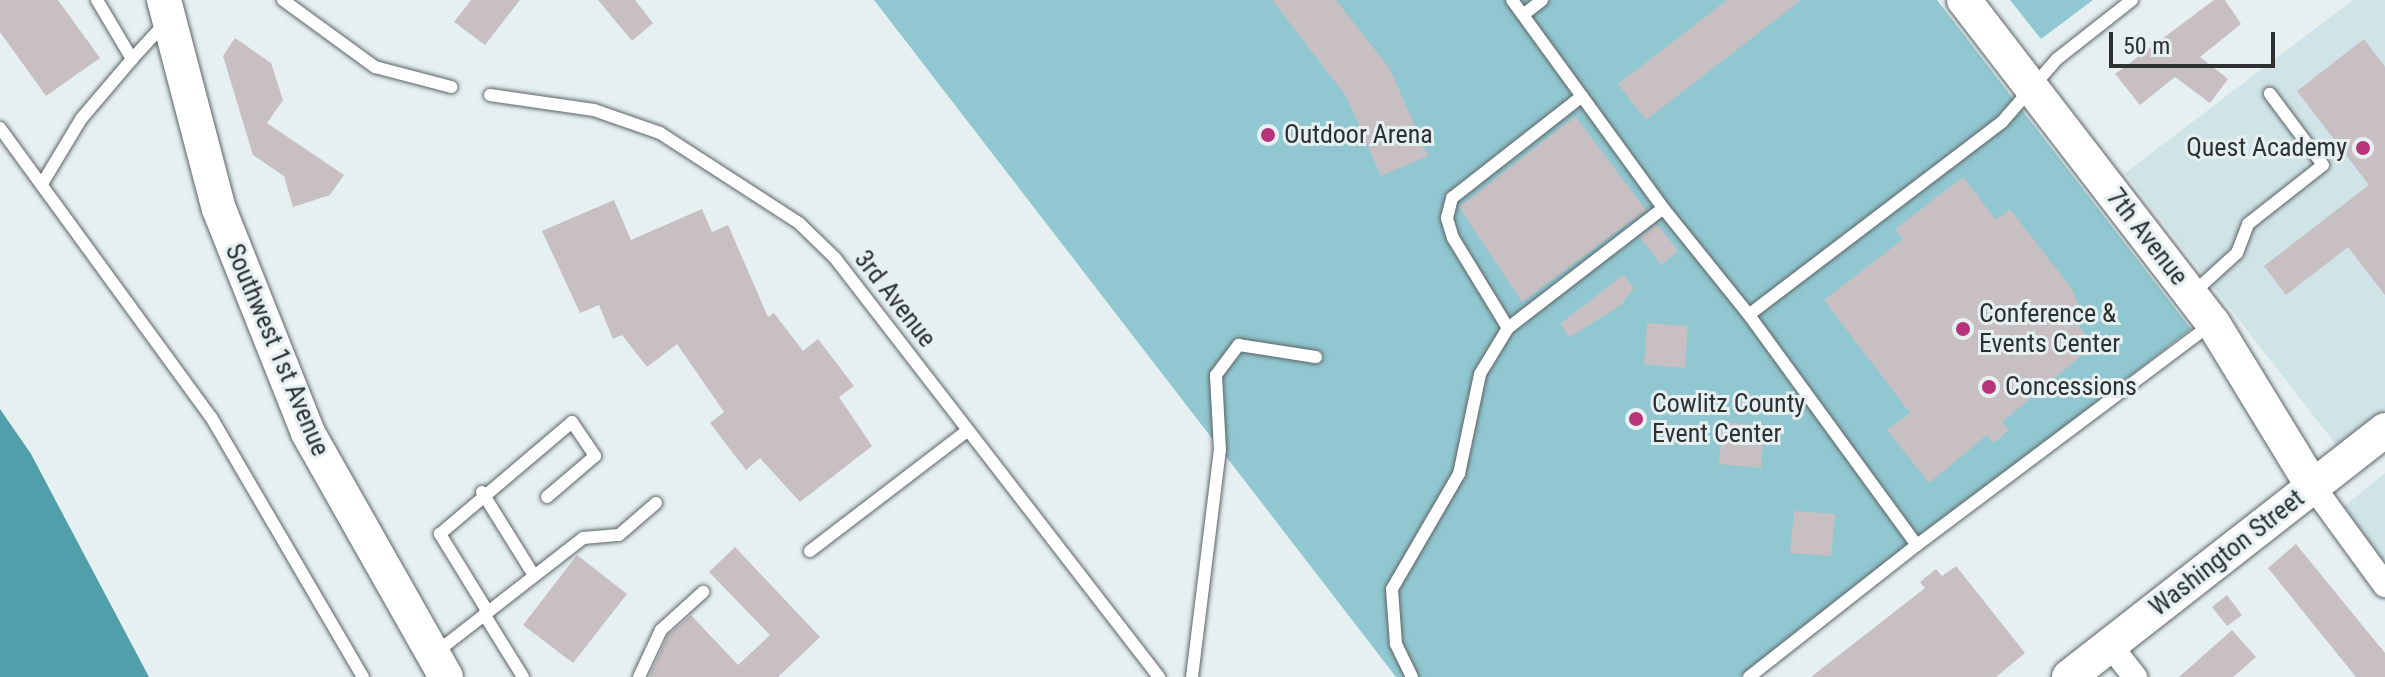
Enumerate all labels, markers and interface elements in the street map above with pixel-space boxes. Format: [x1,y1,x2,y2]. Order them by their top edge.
scale bar [2113,16,2279,66]
text: 50 m [2123,32,2170,60]
place label: Outdoor Arena [1284,119,1433,151]
marker: Outdoor Arena [1259,126,1277,144]
place label: Quest Academy [2186,132,2347,164]
marker: Quest Academy [2354,139,2372,157]
street label: 7th Avenue [2100,183,2194,291]
street label: Southwest 1st Avenue [218,239,336,461]
street label: 3rd Avenue [848,244,942,354]
place label: Conference & Events Center [1979,298,2120,360]
marker: Conference & Events Center [1954,320,1972,338]
place label: Concessions [2005,371,2137,403]
marker: Concessions [1980,378,1998,396]
place label: Cowlitz County Event Center [1652,388,1805,450]
marker: Cowlitz County Event Center [1627,410,1645,428]
street label: Washington Street [2143,483,2311,623]

